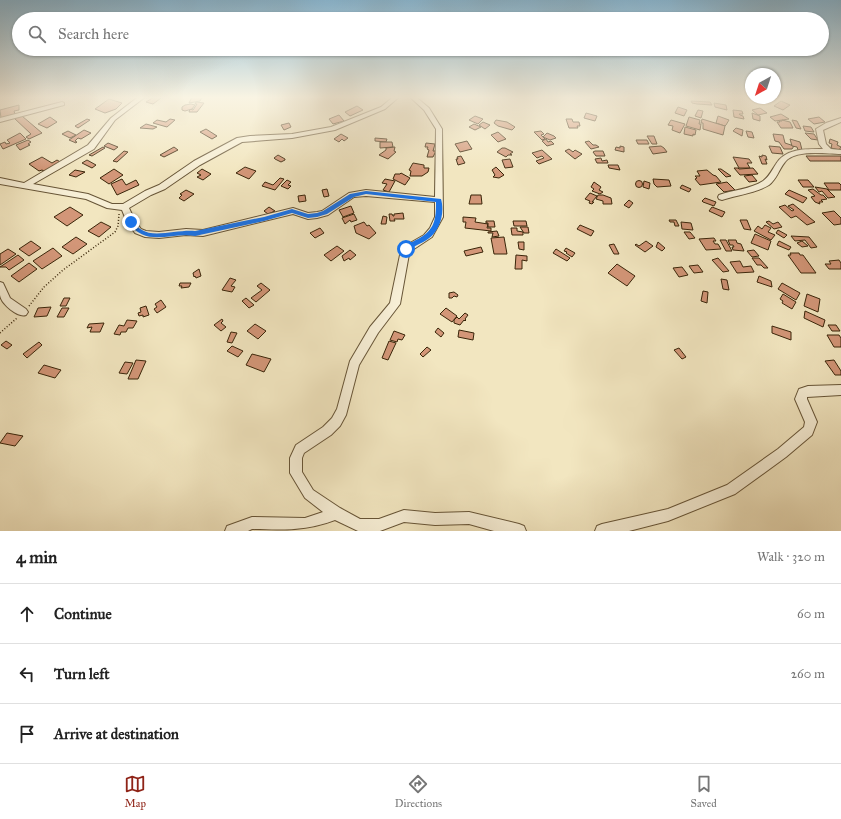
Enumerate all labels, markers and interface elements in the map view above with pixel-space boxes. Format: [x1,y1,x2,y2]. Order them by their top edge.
search box [12,12,829,56]
icon: search [26,23,48,45]
text: Search here [58,25,129,43]
north arrow [745,68,781,104]
route end [122,213,140,231]
route start [397,240,415,258]
text: 4 min [16,547,57,568]
text: Walk · 320 m [757,549,825,565]
icon: ahead [16,603,38,625]
text: Continue [54,605,112,623]
text: 60 m [797,606,825,622]
icon: left [16,663,38,685]
text: Turn left [54,665,110,683]
text: 260 m [791,666,825,682]
icon: arrive [16,723,38,745]
text: Arrive at destination [54,725,179,743]
tab: Map [124,773,146,810]
tab: Directions [395,773,442,810]
tab: Saved [691,773,717,810]

